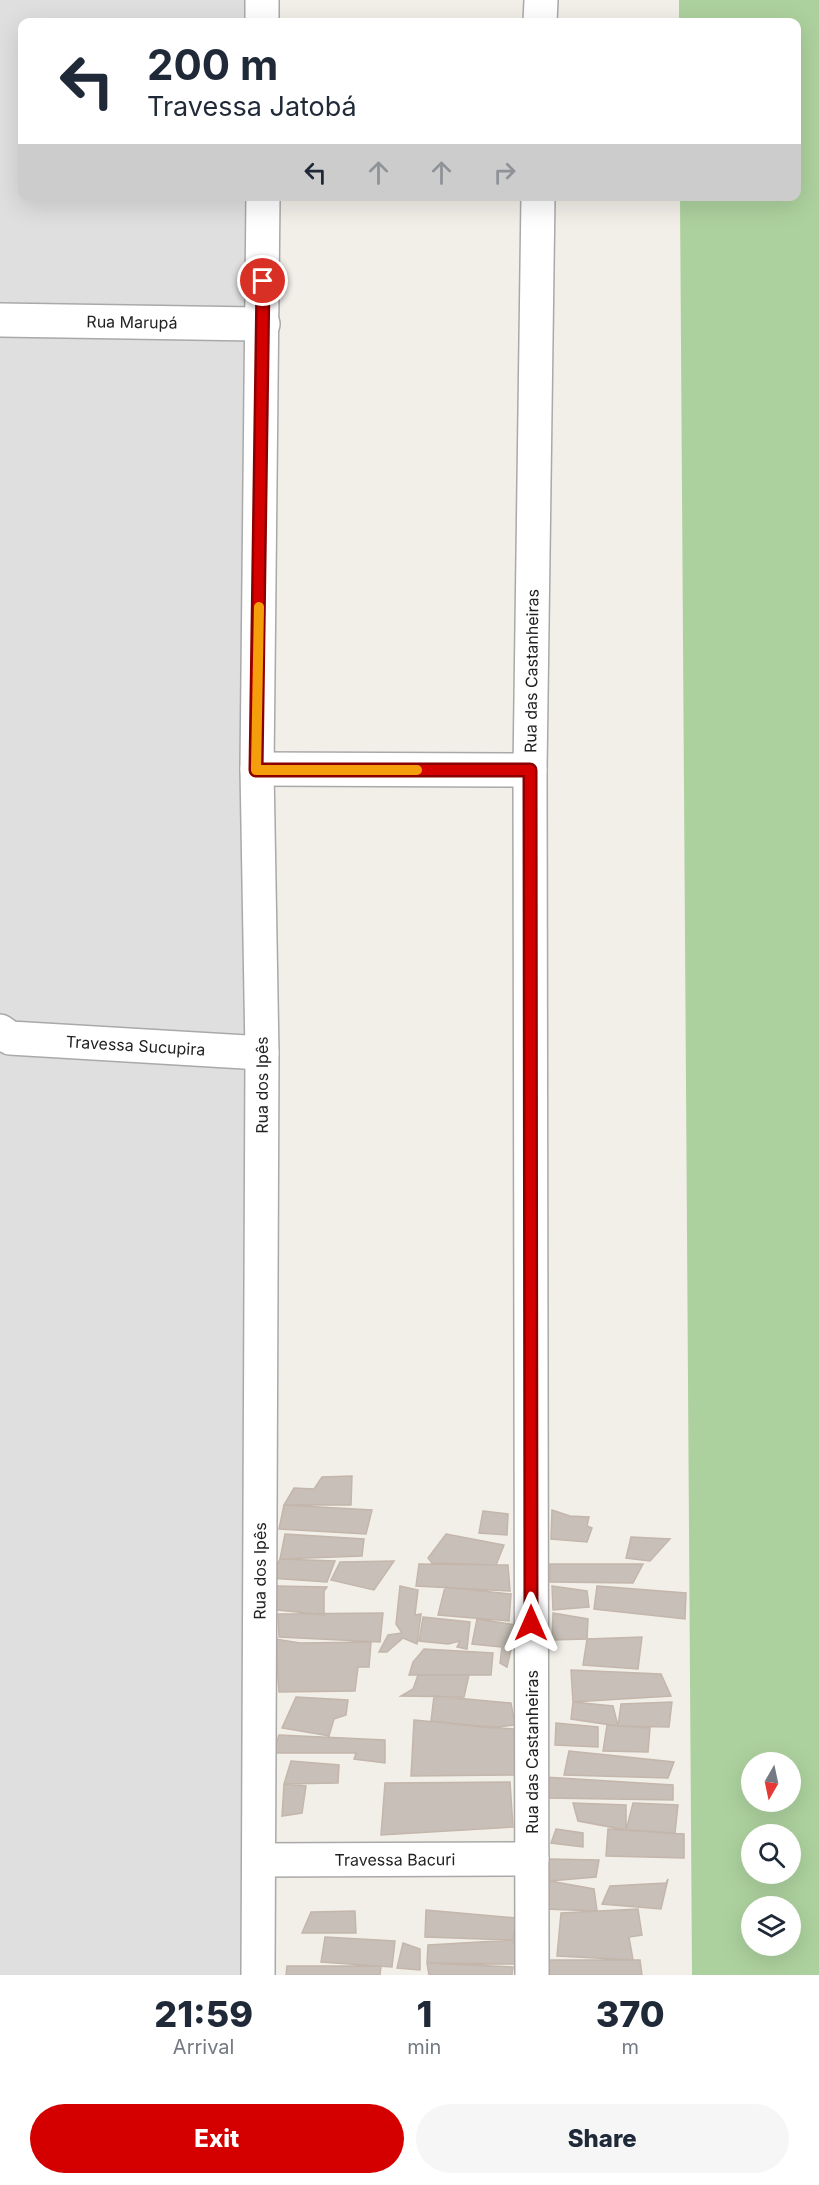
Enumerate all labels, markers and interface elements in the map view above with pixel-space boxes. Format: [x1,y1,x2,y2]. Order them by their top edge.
text: 200 m [147,39,278,90]
icon: left [48,42,126,120]
text: Travessa Jatobá [147,90,357,123]
icon: left [299,156,332,189]
icon: ahead [362,156,395,189]
icon: ahead [425,156,458,189]
icon: right [488,156,521,189]
pin [237,255,288,306]
icon: arrive [246,264,279,297]
street label: Rua Marupá [86,311,178,333]
street label: Rua das Castanheiras [520,589,543,753]
street label: Travessa Sucupira [65,1031,206,1060]
street label: Rua dos Ipês [252,1036,272,1134]
street label: Rua dos Ipês [250,1522,270,1620]
position arrow [499,1591,563,1655]
street label: Rua das Castanheiras [522,1670,542,1834]
north arrow [741,1752,801,1812]
map controls [741,1752,801,1956]
button: search [741,1824,801,1884]
street label: Travessa Bacuri [335,1849,455,1870]
button: layers [741,1896,801,1956]
text: 21:59 [154,1992,253,2036]
text: 1 [416,1992,432,2036]
text: 370 [596,1992,665,2036]
text: Arrival [173,2035,234,2059]
text: min [407,2035,441,2059]
text: m [621,2035,639,2059]
button: Exit [30,2104,404,2173]
button: Share [416,2104,789,2173]

